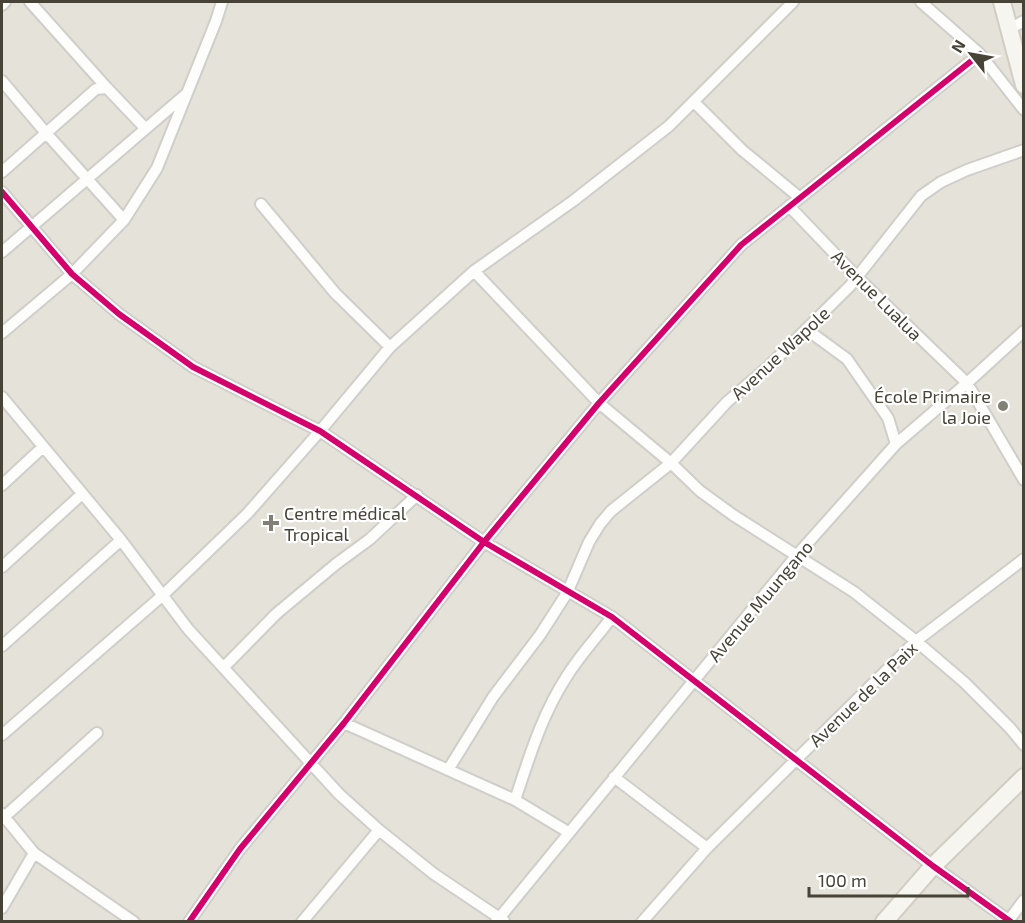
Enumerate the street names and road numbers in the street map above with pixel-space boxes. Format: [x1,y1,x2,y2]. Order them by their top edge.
street label: Avenue Lualua [827,245,927,345]
street label: Avenue Wapole [726,302,834,404]
street label: Avenue Muungano [703,536,817,666]
street label: Avenue de la Paix [804,636,922,751]

